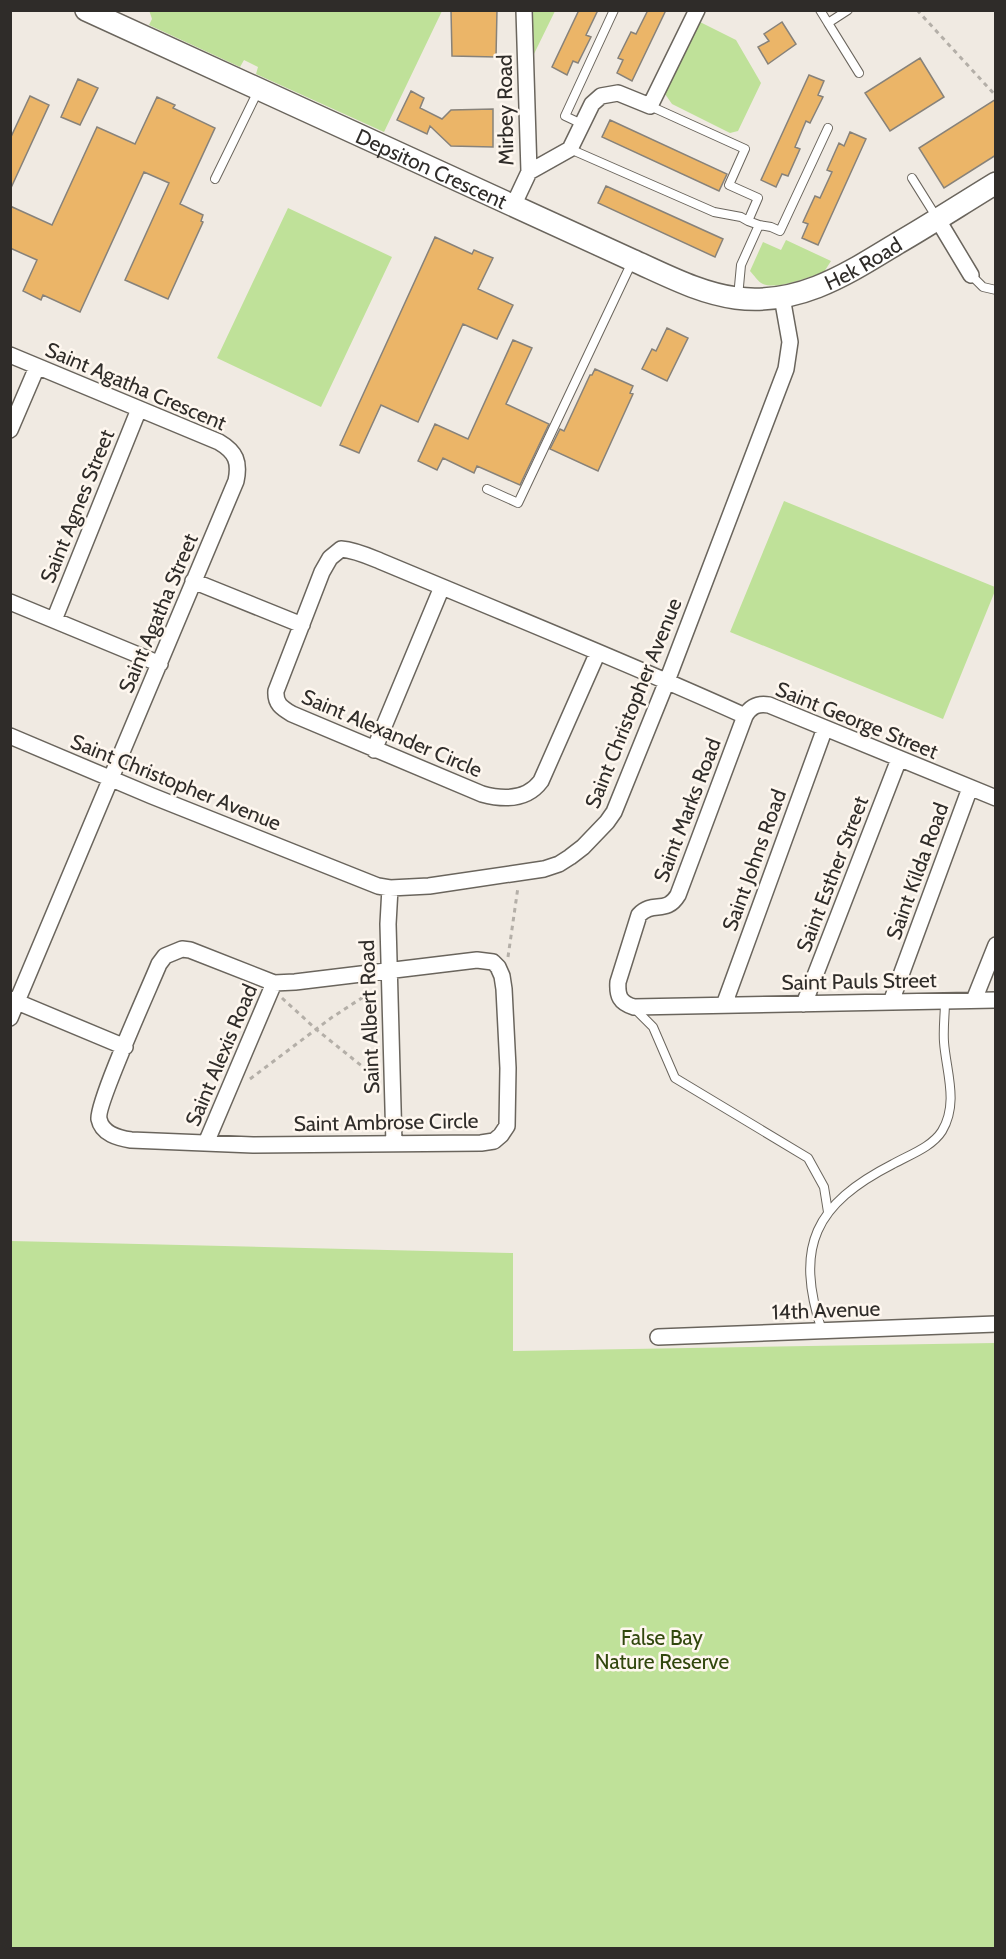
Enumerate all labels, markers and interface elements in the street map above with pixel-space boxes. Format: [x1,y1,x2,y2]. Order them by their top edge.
street label: Mirbey Road [492,54,518,166]
street label: Depsiton Crescent [352,123,511,214]
street label: Hek Road [820,231,906,295]
street label: Saint Agatha Crescent [42,337,230,435]
street label: Saint Agnes Street [35,426,119,586]
street label: Saint Agatha Street [113,530,203,696]
street label: Saint Christopher Avenue [579,594,687,812]
street label: Saint George Street [772,676,942,764]
street label: Saint Alexander Circle [298,684,486,782]
street label: Saint Christopher Avenue [67,728,285,836]
street label: Saint Marks Road [648,734,726,886]
street label: Saint Johns Road [717,786,791,934]
street label: Saint Esther Street [791,793,873,955]
street label: Saint Kilda Road [881,799,953,943]
street label: Saint Albert Road [354,939,384,1095]
street label: Saint Pauls Street [781,967,937,995]
street label: Saint Alexis Road [180,980,262,1130]
street label: Saint Ambrose Circle [293,1108,479,1136]
street label: 14th Avenue [771,1296,881,1324]
park label: False Bay Nature Reserve [595,1625,729,1674]

